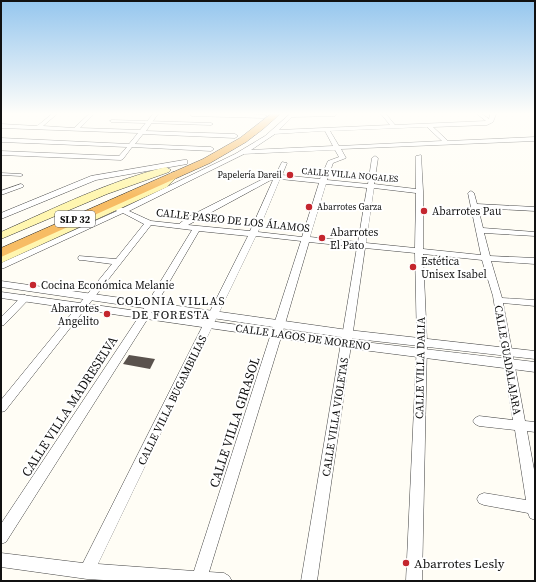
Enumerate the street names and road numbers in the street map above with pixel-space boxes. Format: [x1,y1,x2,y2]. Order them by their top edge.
street label: CALLE VILLA NOGALES [301,165,399,185]
street label: CALLE PASEO DE LOS ÁLAMOS [155,205,311,236]
road number: SLP 32 [55,211,95,227]
street label: CALLE GUADALAJARA [490,304,525,417]
street label: CALLE VILLA DALIA [412,316,429,419]
street label: CALLE LAGOS DE MORENO [234,321,372,354]
street label: CALLE VILLA MADRESELVA [18,332,122,480]
street label: CALLE VILLA BUGAMBILIAS [134,332,211,468]
street label: CALLE VILLA GIRASOL [205,354,264,490]
street label: CALLE VILLA VIOLETAS [319,356,352,478]

